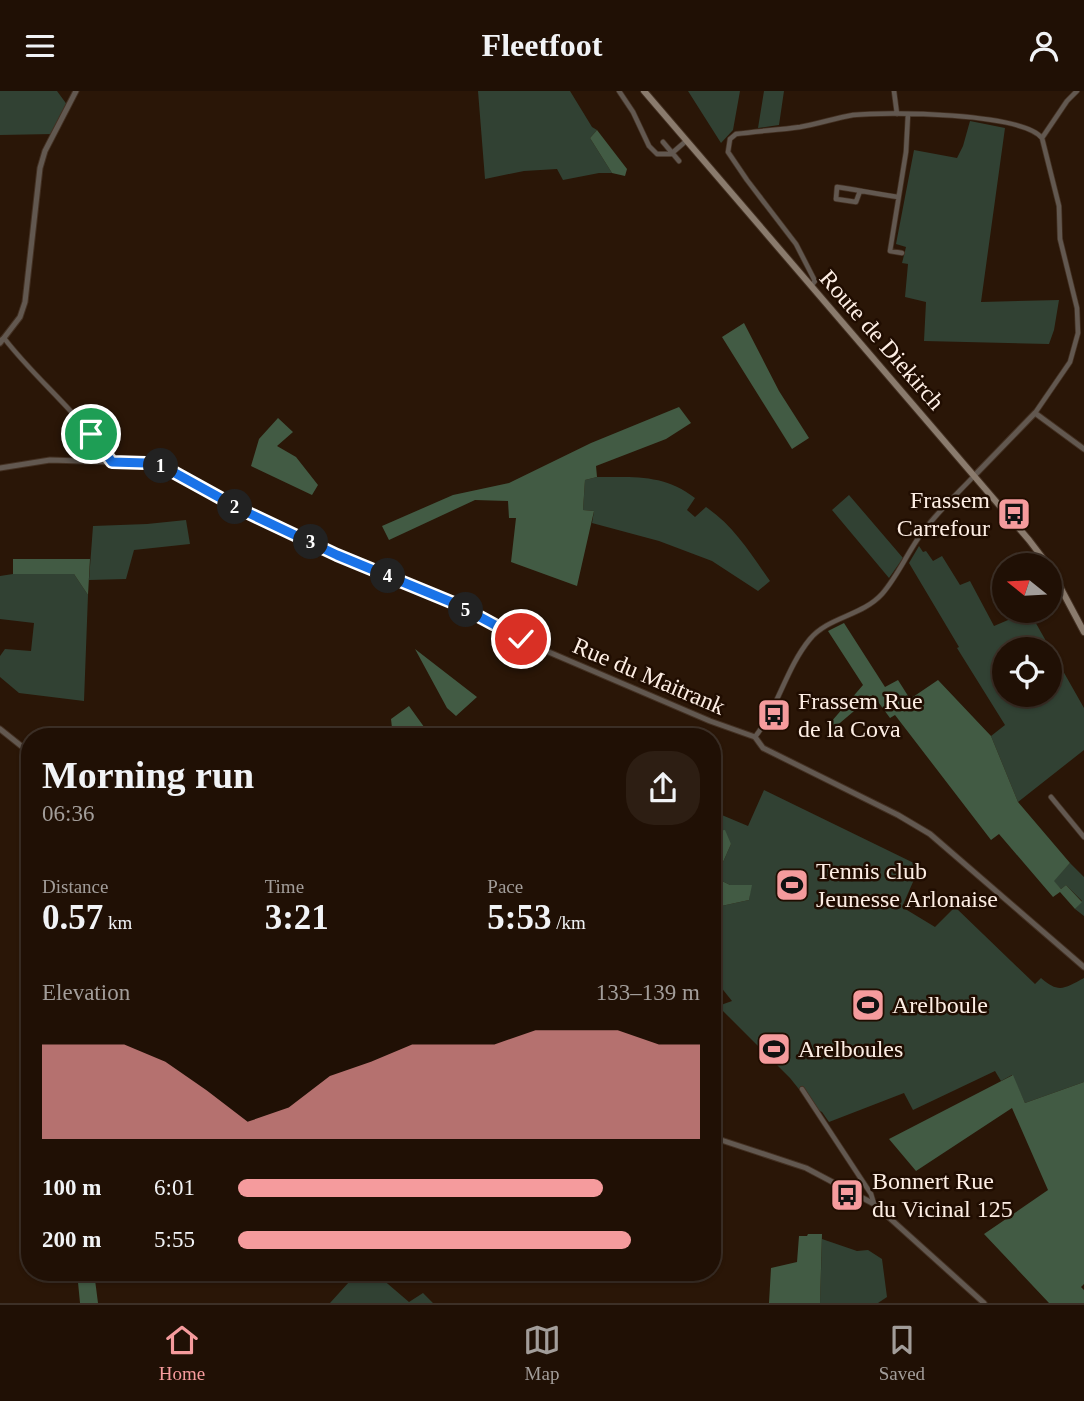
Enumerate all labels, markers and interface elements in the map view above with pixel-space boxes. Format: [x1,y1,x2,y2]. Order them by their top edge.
icon: menu [21,27,59,65]
text: Fleetfoot [482,27,602,63]
icon: person [1025,27,1063,65]
street label: Route de Diekirch [814,265,950,415]
pin [61,404,121,464]
icon: arrive [72,415,110,453]
pin: 1 [144,449,178,483]
text: 1 [156,455,165,476]
place label: Frassem Carrefour [897,487,990,541]
pin: 2 [218,489,252,525]
bus stop icon: Frassem Carrefour [995,495,1033,533]
text: 2 [230,496,239,517]
pin: 3 [294,525,328,559]
text: 3 [306,531,315,552]
north arrow [992,553,1062,623]
map controls [992,553,1062,707]
pin: 4 [370,559,406,594]
text: 4 [383,565,392,586]
pin: 5 [448,593,484,627]
text: 5 [461,599,470,620]
pin [491,609,551,669]
icon: check [502,620,540,658]
street label: Rue du Maitrank [569,632,729,720]
button: locate [992,637,1062,707]
place label: Frassem Rue de la Cova [798,688,923,742]
bus stop icon: Frassem Rue de la Cova [755,696,793,734]
button: share [626,751,700,825]
text: Morning run [42,754,254,796]
text: 06:36 [42,801,94,826]
place label: Tennis club Jeunesse Arlonaise [816,858,998,912]
sports icon: Tennis club Jeunesse Arlonaise [773,866,811,904]
text: Distance [42,876,108,897]
text: Time [265,876,304,897]
text: Pace [487,876,523,897]
text: 0.57 [42,898,103,937]
text: 3:21 [265,898,329,937]
text: 5:53 [487,898,551,937]
text: km [103,912,132,933]
text: /km [551,912,586,933]
text: Elevation [42,980,130,1005]
text: 133–139 m [596,980,700,1005]
sports icon: Arelboule [849,986,887,1024]
place label: Arelboule [892,992,988,1018]
sports icon: Arelboules [755,1030,793,1068]
place label: Arelboules [798,1036,903,1062]
place label: Bonnert Rue du Vicinal 125 [872,1168,1013,1222]
text: 100 m [42,1175,101,1200]
text: 6:01 [154,1175,195,1200]
bus stop icon: Bonnert Rue du Vicinal 125 [828,1176,866,1214]
text: 200 m [42,1227,101,1252]
text: 5:55 [154,1227,195,1252]
tab: Home [159,1321,205,1385]
tab: Map [523,1321,561,1385]
tab: Saved [879,1321,925,1385]

